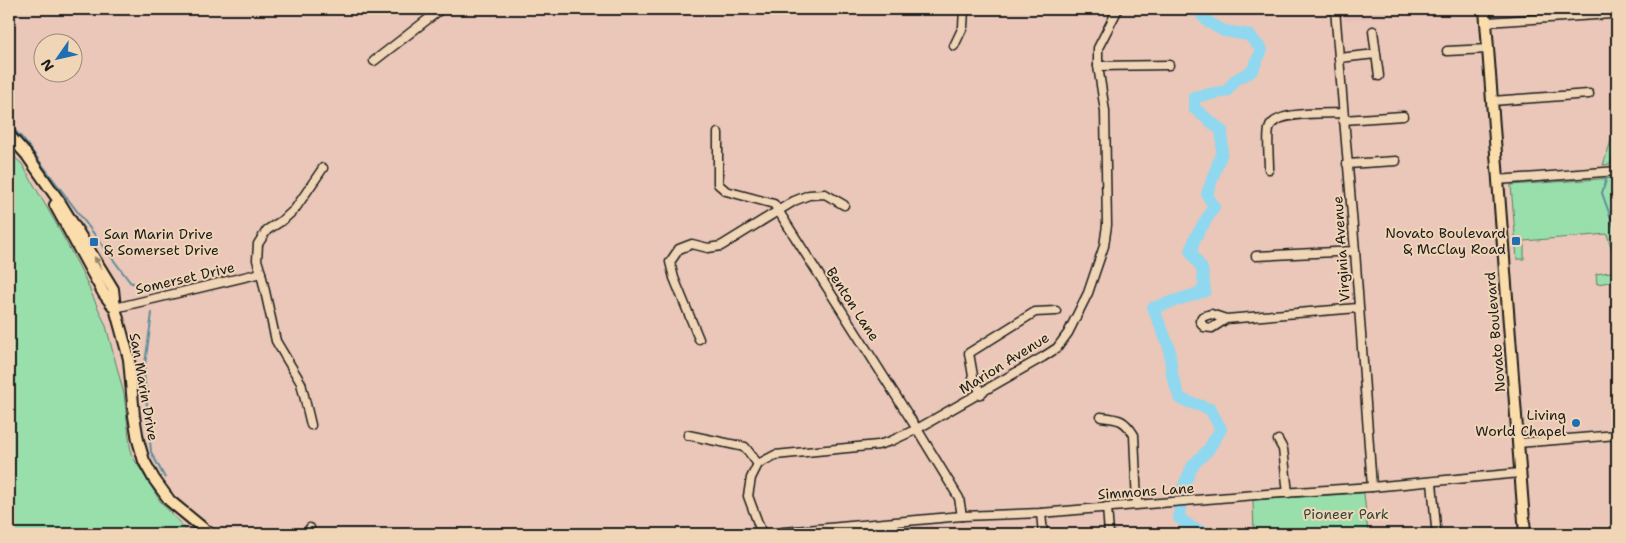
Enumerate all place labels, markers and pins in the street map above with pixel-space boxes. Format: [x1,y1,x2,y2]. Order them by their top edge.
place label: Novato Boulevard & McClay Road [1385,224,1506,258]
place label: San Marin Drive & Somerset Drive [104,225,219,259]
marker: Novato Boulevard & McClay Road [1510,235,1522,247]
marker: San Marin Drive & Somerset Drive [88,236,100,248]
place label: Living World Chapel [1475,406,1567,440]
marker: Living World Chapel [1570,417,1582,429]

